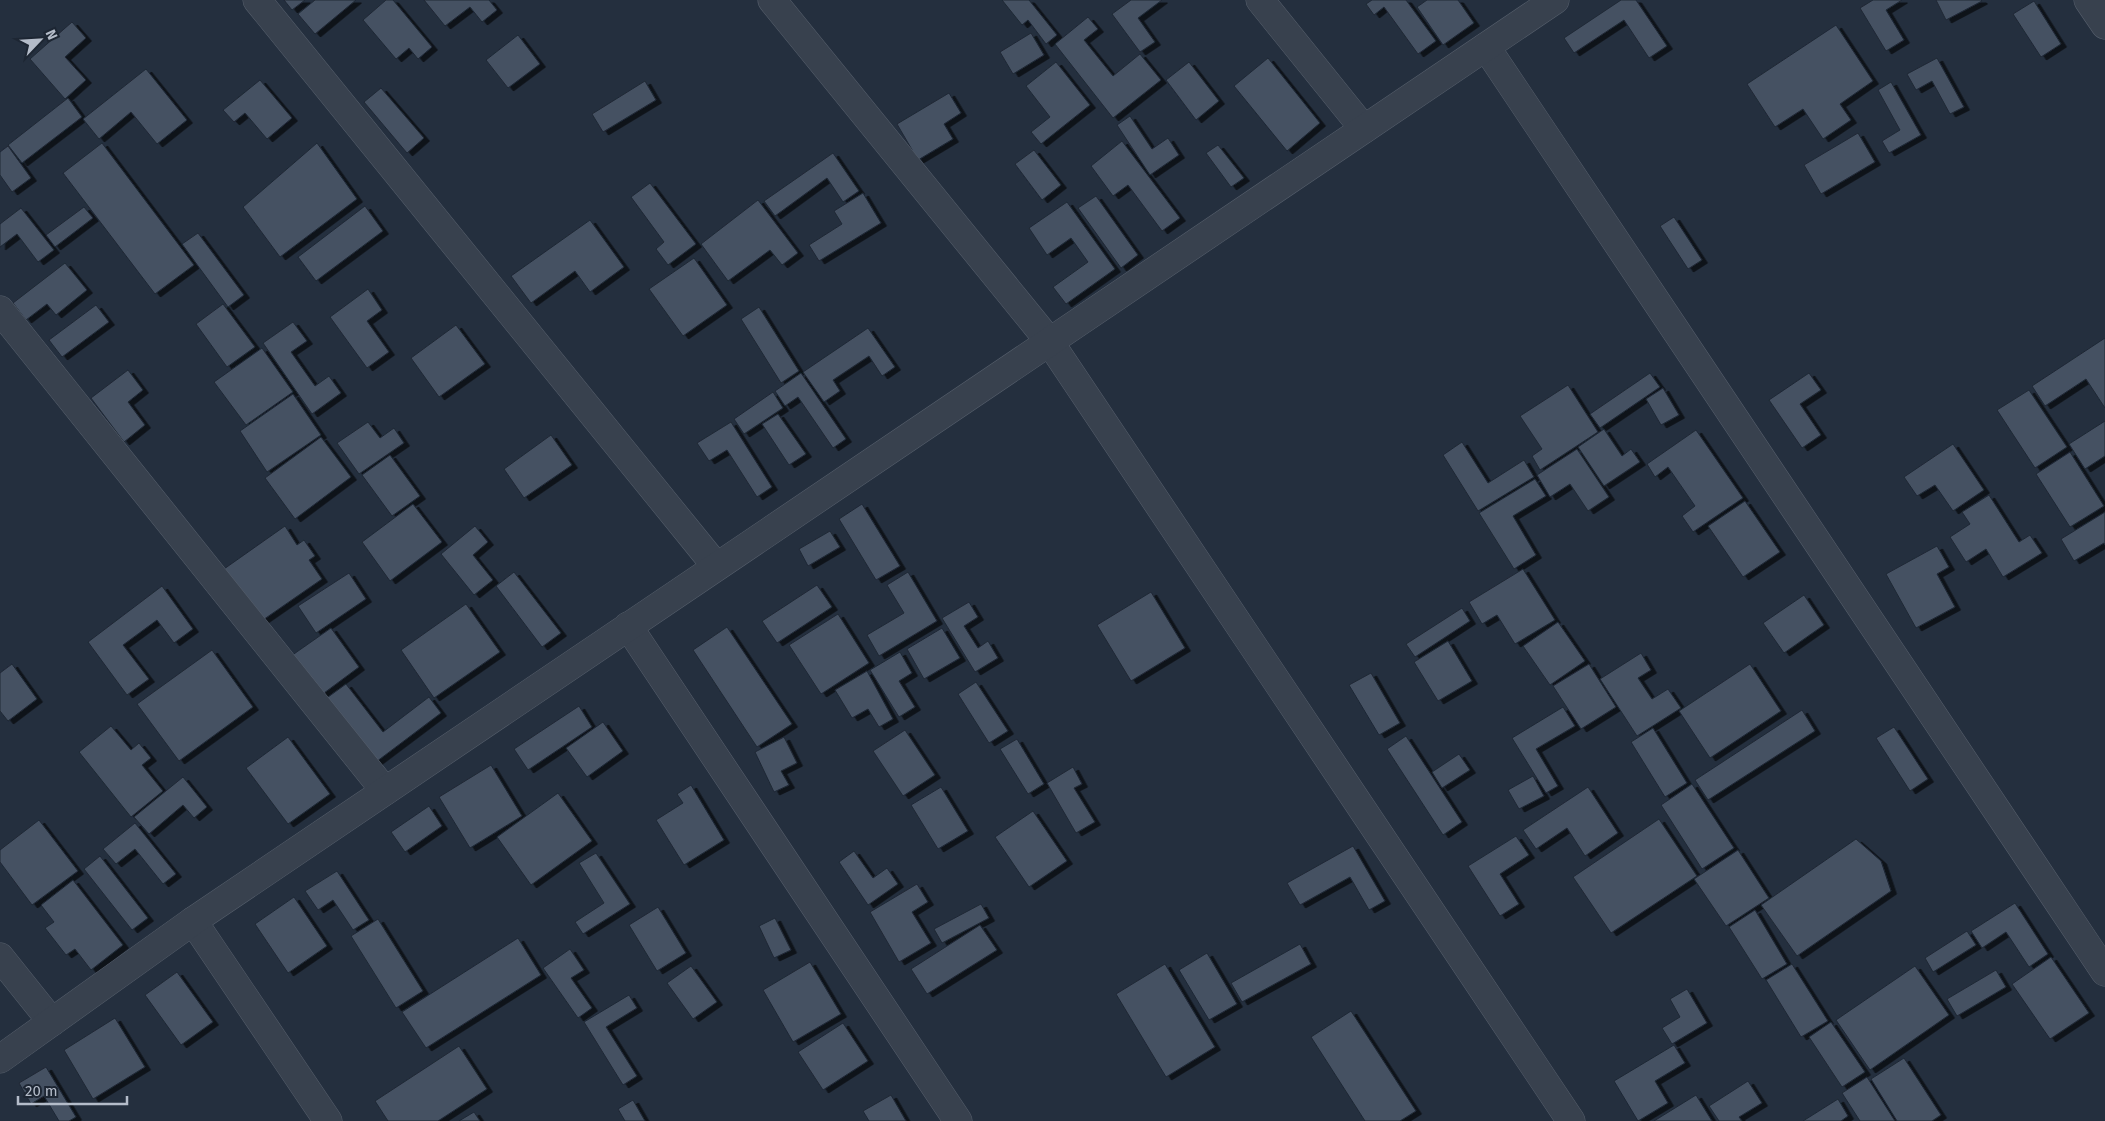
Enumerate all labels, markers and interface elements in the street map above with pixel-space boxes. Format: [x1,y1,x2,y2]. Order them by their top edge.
north arrow [15,15,65,65]
text: N [42,27,61,43]
scale bar [18,1074,126,1106]
text: 20 m [25,1082,58,1100]

